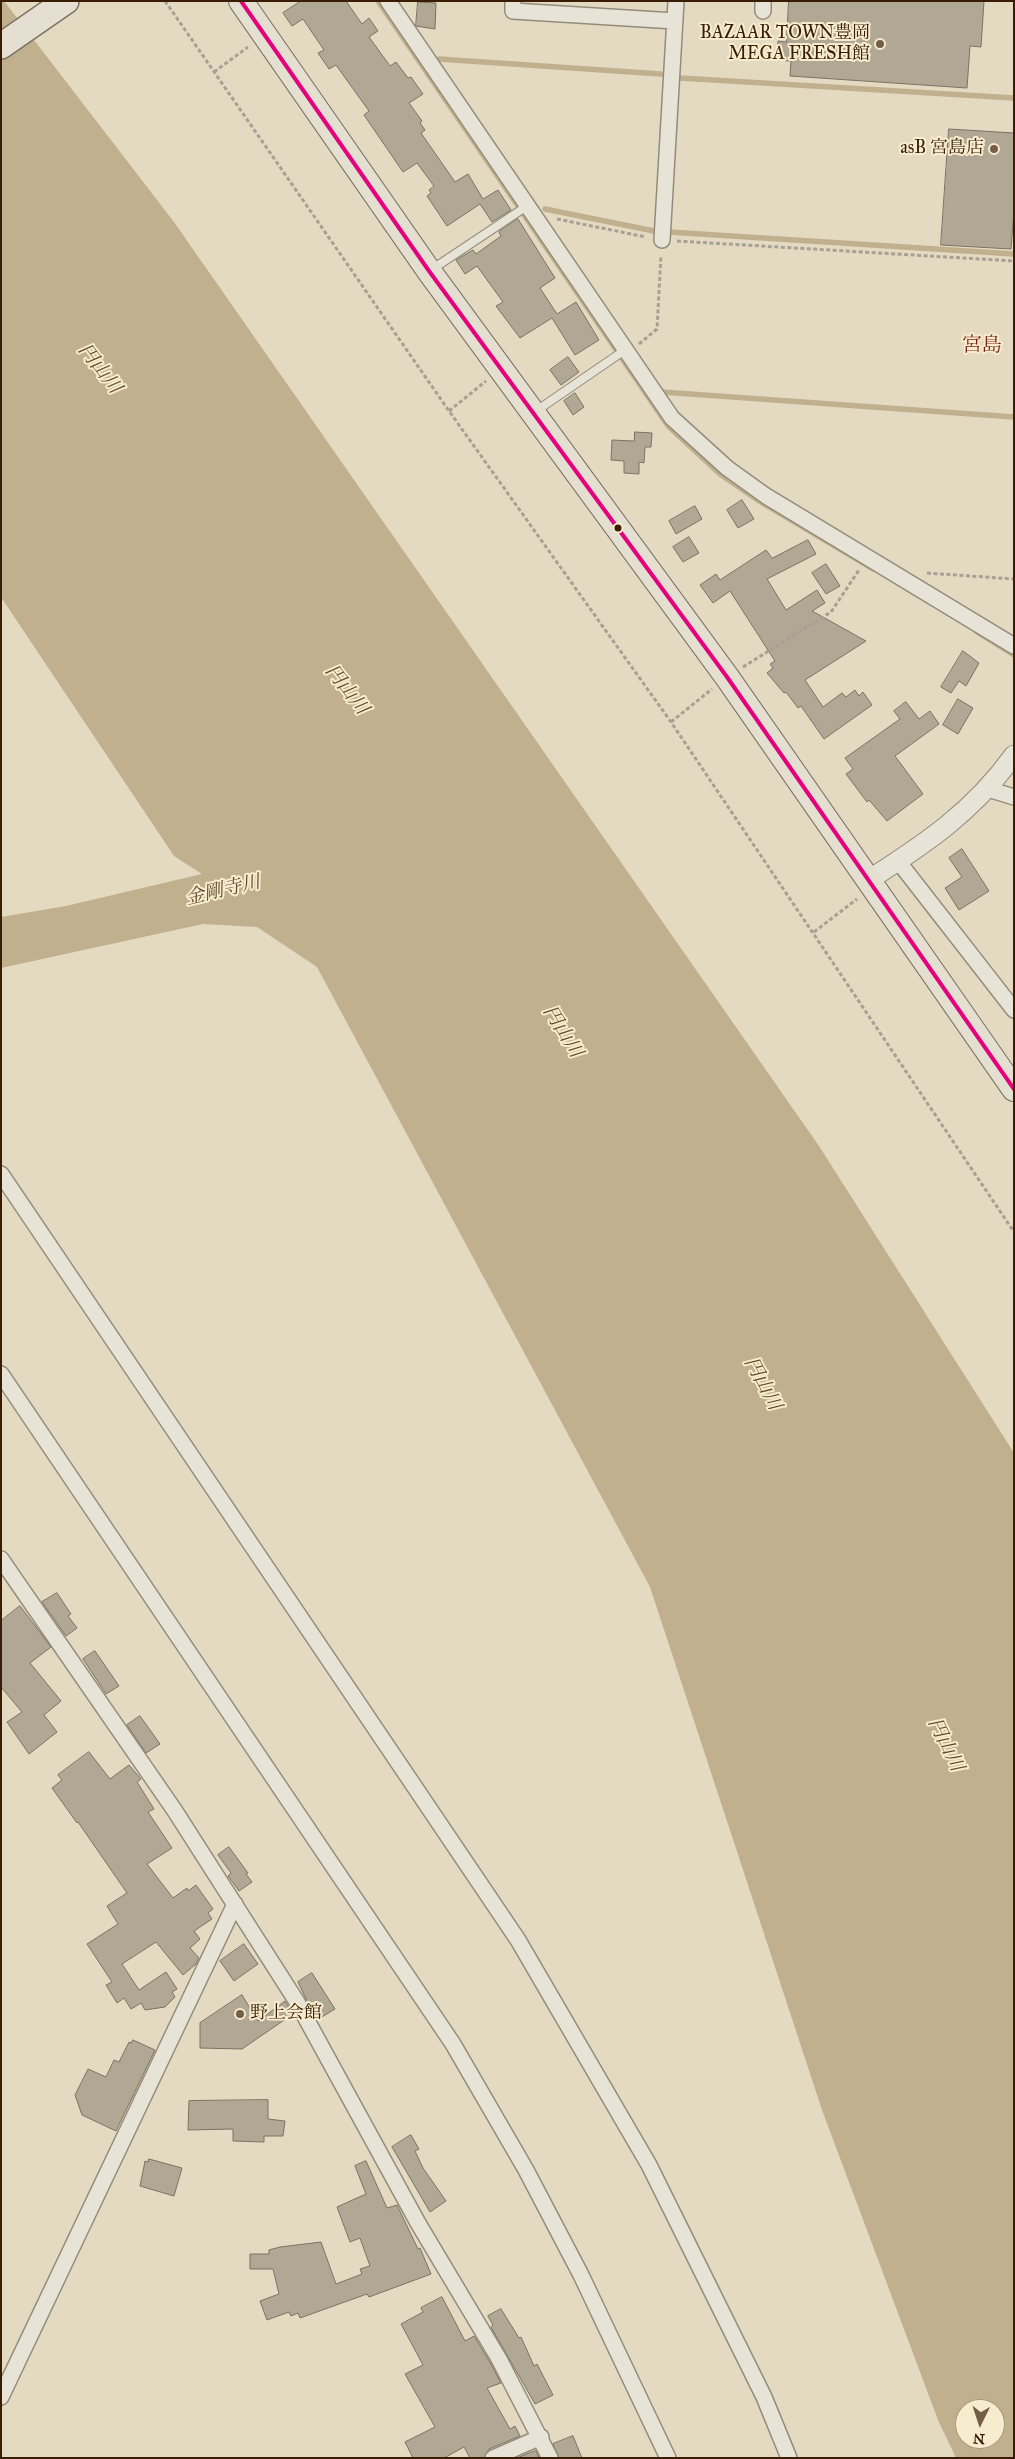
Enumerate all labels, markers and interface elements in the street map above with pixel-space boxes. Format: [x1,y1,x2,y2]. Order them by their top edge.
place label: BAZAAR TOWN豊岡 MEGA FRESH館 [700,23,870,66]
marker: BAZAAR TOWN豊岡 MEGA FRESH館 [874,38,886,50]
place label: asB 宮島店 [900,138,984,160]
marker: asB 宮島店 [988,143,1000,155]
district label: 宮島 [962,334,1002,358]
water label: 円山川 [72,340,126,398]
unlabelled marker [613,523,623,533]
water label: 円山川 [319,661,373,719]
water label: 金剛寺川 [183,871,263,911]
water label: 円山川 [537,1002,587,1062]
water label: 円山川 [739,1353,785,1415]
water label: 円山川 [922,1714,968,1776]
place label: 野上会館 [250,2003,322,2025]
marker: 野上会館 [234,2008,246,2020]
north arrow [955,2399,1005,2449]
text: N [972,2430,986,2447]

